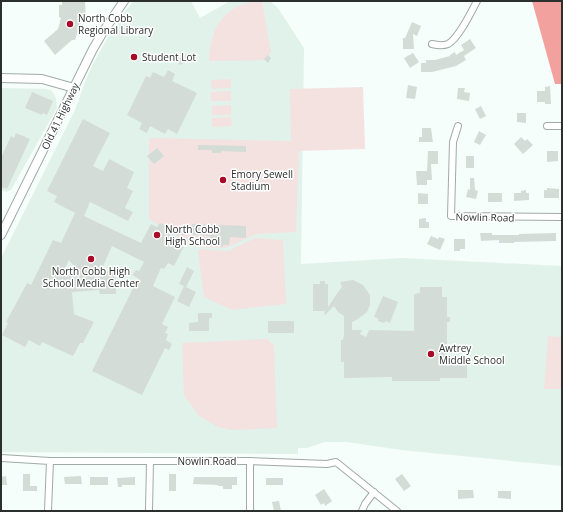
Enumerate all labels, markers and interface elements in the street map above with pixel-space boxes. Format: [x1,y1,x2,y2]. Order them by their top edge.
place label: North Cobb Regional Library [78,11,154,37]
marker: North Cobb Regional Library [65,19,75,29]
place label: Student Lot [142,50,196,64]
marker: Student Lot [129,52,139,62]
street label: Old 41 Highway [38,79,83,152]
place label: Emory Sewell Stadium [231,167,293,193]
marker: Emory Sewell Stadium [218,175,228,185]
street label: Nowlin Road [455,209,515,225]
place label: North Cobb High School [165,222,220,248]
marker: North Cobb High School [152,230,162,240]
marker: North Cobb High School Media Center [86,254,96,264]
place label: North Cobb High School Media Center [43,264,139,290]
place label: Awtrey Middle School [439,341,504,367]
marker: Awtrey Middle School [426,349,436,359]
street label: Nowlin Road [178,454,236,468]

